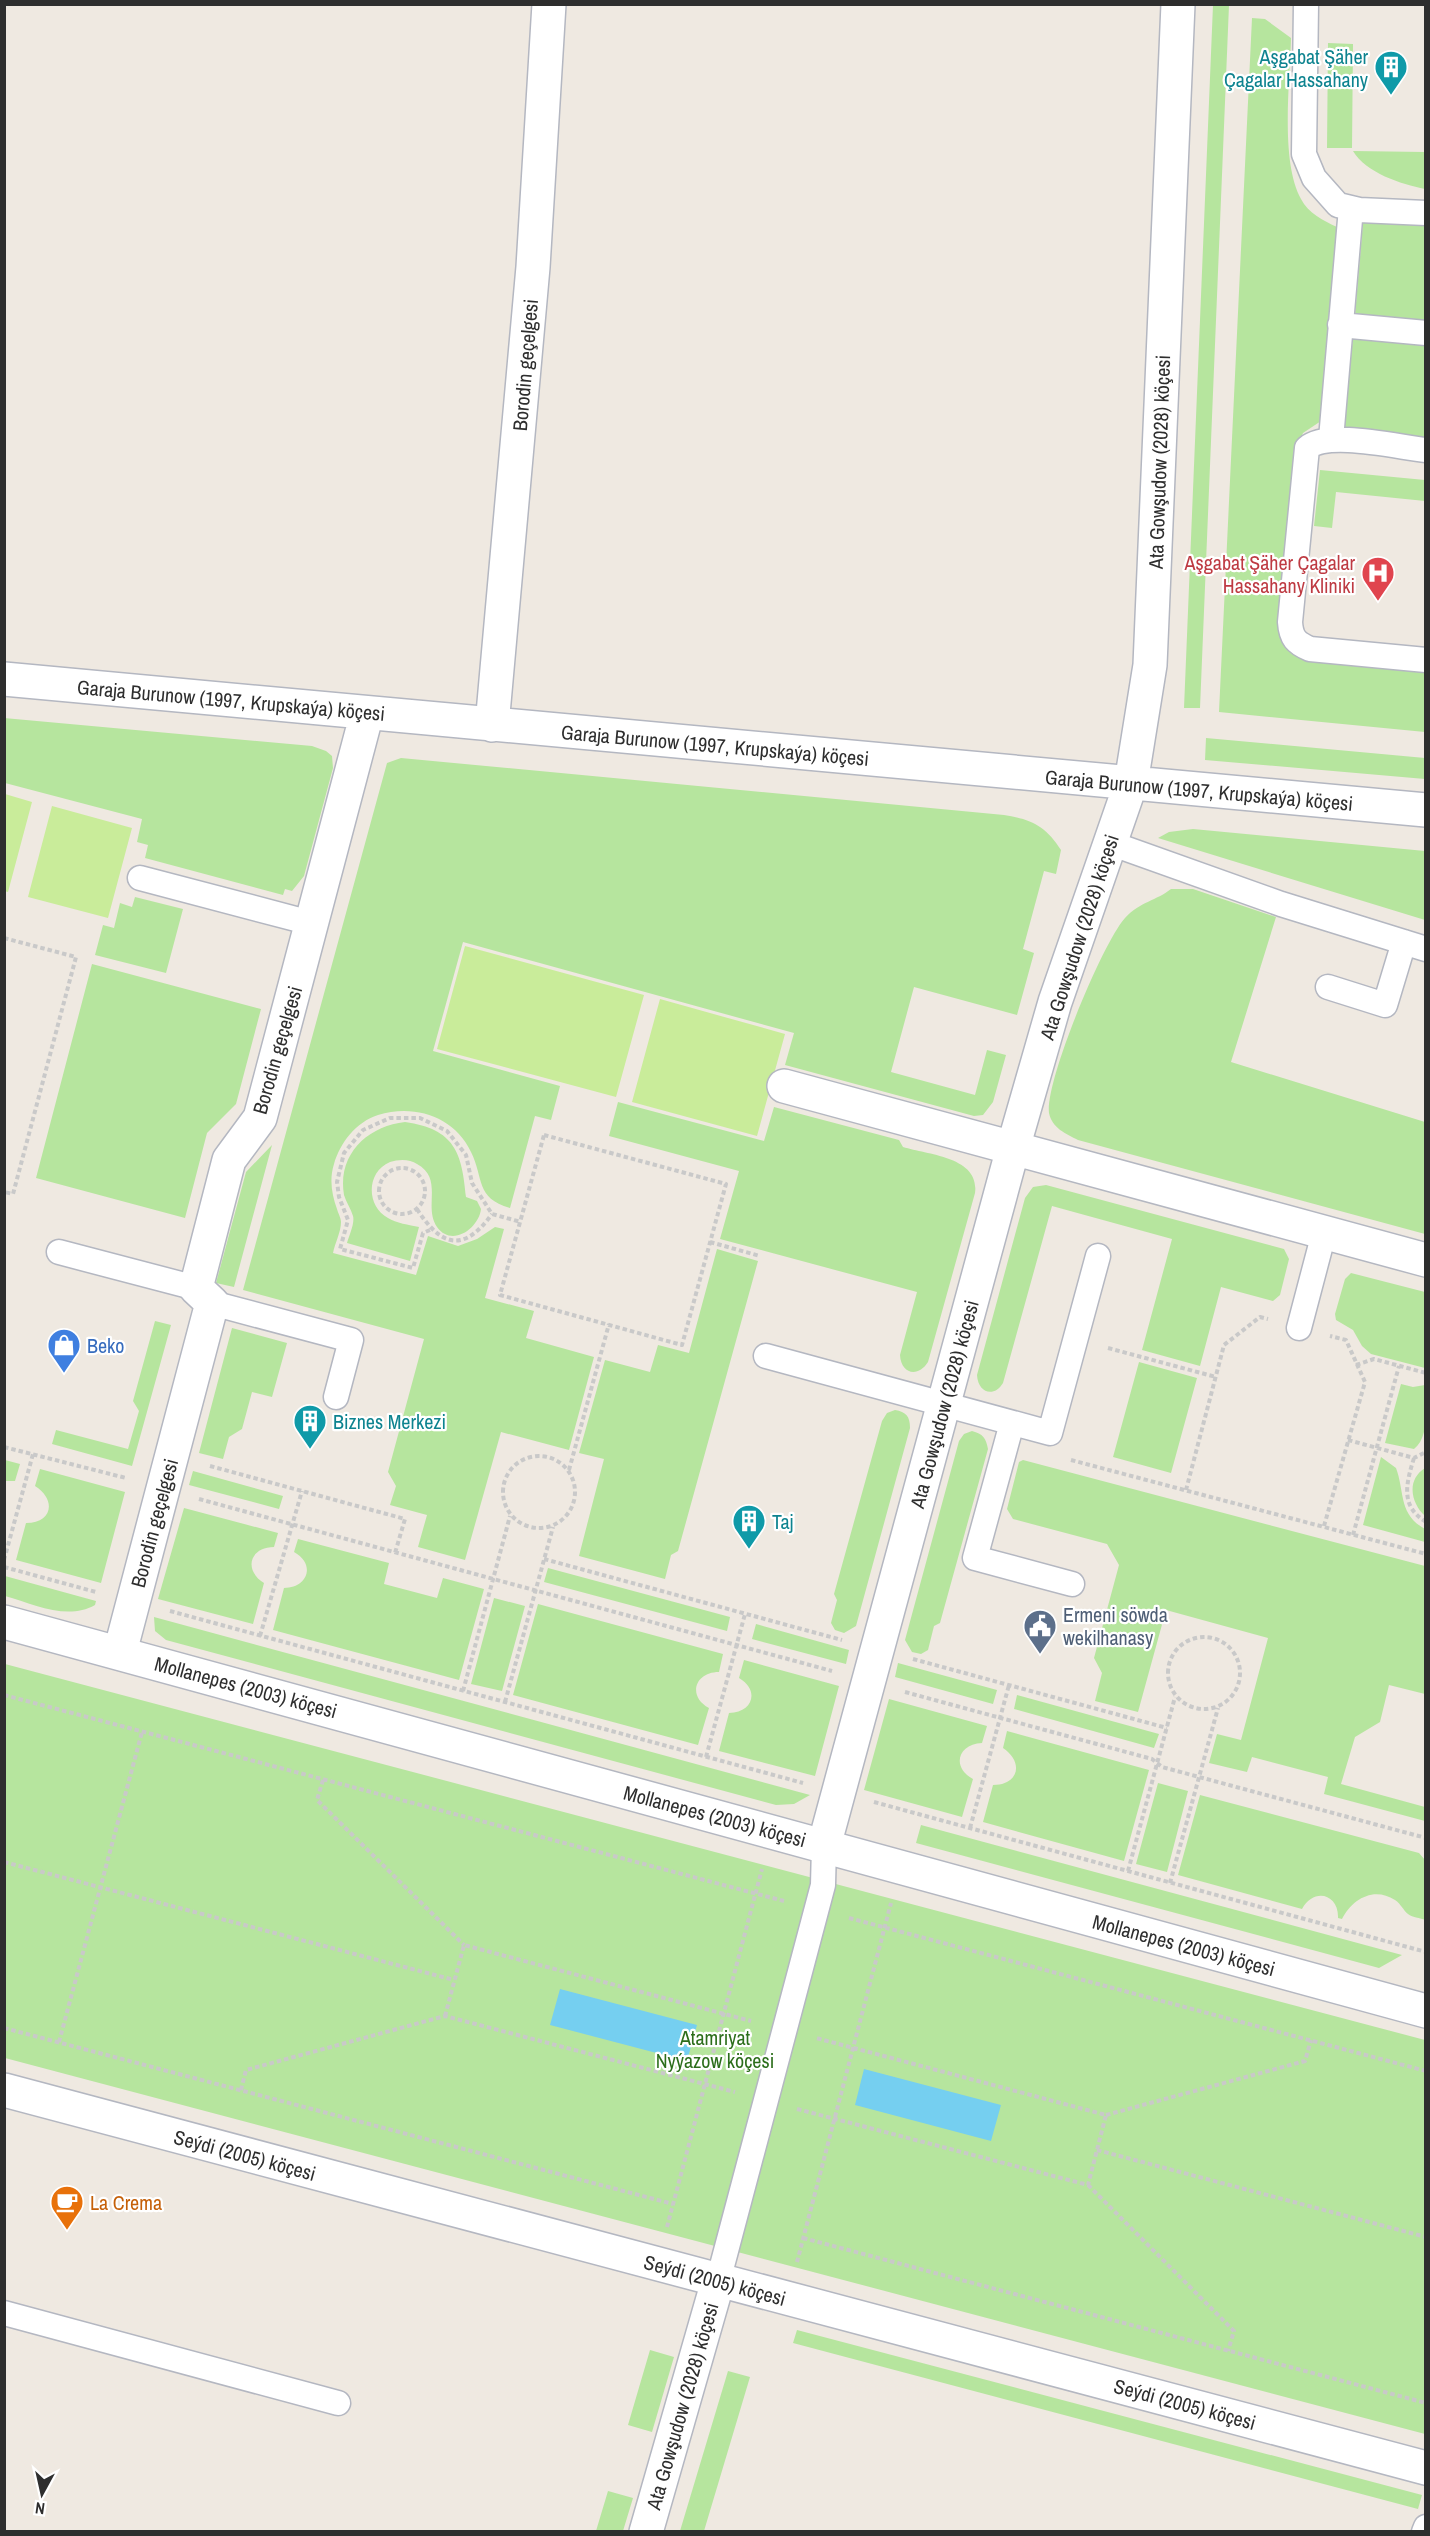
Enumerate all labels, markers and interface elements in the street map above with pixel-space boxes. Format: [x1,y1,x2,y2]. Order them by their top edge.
place label: Aşgabat Şäher Çagalar Hassahany [1224,43,1369,93]
building icon: Aşgabat Şäher Çagalar Hassahany [1373,49,1409,96]
street label: Borodin geçelgesi [506,298,544,432]
street label: Ata Gowşudow (2028) köçesi [1142,354,1176,571]
place label: Aşgabat Şäher Çagalar Hassahany Kliniki [1184,549,1356,599]
hospital icon: Aşgabat Şäher Çagalar Hassahany Kliniki [1360,555,1396,602]
street label: Garaja Burunow (1997, Krupskaýa) köçesi [76,673,386,727]
street label: Garaja Burunow (1997, Krupskaýa) köçesi [560,718,870,772]
street label: Garaja Burunow (1997, Krupskaýa) köçesi [1044,763,1354,817]
street label: Ata Gowşudow (2028) köçesi [1033,831,1125,1044]
street label: Borodin geçelgesi [246,983,308,1117]
street label: Ata Gowşudow (2028) köçesi [903,1297,985,1512]
shop icon: Beko [46,1327,82,1374]
place label: Beko [87,1332,124,1359]
building icon: Biznes Merkezi [292,1403,328,1450]
place label: Biznes Merkezi [333,1408,446,1435]
street label: Borodin geçelgesi [124,1456,184,1590]
building icon: Taj [731,1503,767,1550]
place label: Taj [772,1508,793,1535]
place label: Ermeni söwda wekilhanasy [1063,1601,1168,1651]
public building icon: Ermeni söwda wekilhanasy [1022,1608,1058,1655]
street label: Mollanepes (2003) köçesi [152,1650,340,1724]
street label: Mollanepes (2003) köçesi [621,1779,809,1853]
street label: Mollanepes (2003) köçesi [1090,1908,1278,1982]
park label: Atamriyat Nyýazow köçesi [656,2024,774,2074]
street label: Seýdi (2005) köçesi [171,2123,319,2187]
cafe icon: La Crema [49,2184,85,2231]
place label: La Crema [90,2189,162,2216]
street label: Seýdi (2005) köçesi [641,2248,789,2312]
street label: Ata Gowşudow (2028) köçesi [639,2299,725,2514]
street label: Seýdi (2005) köçesi [1111,2372,1259,2436]
north arrow [12,2464,72,2524]
text: N [34,2497,46,2520]

